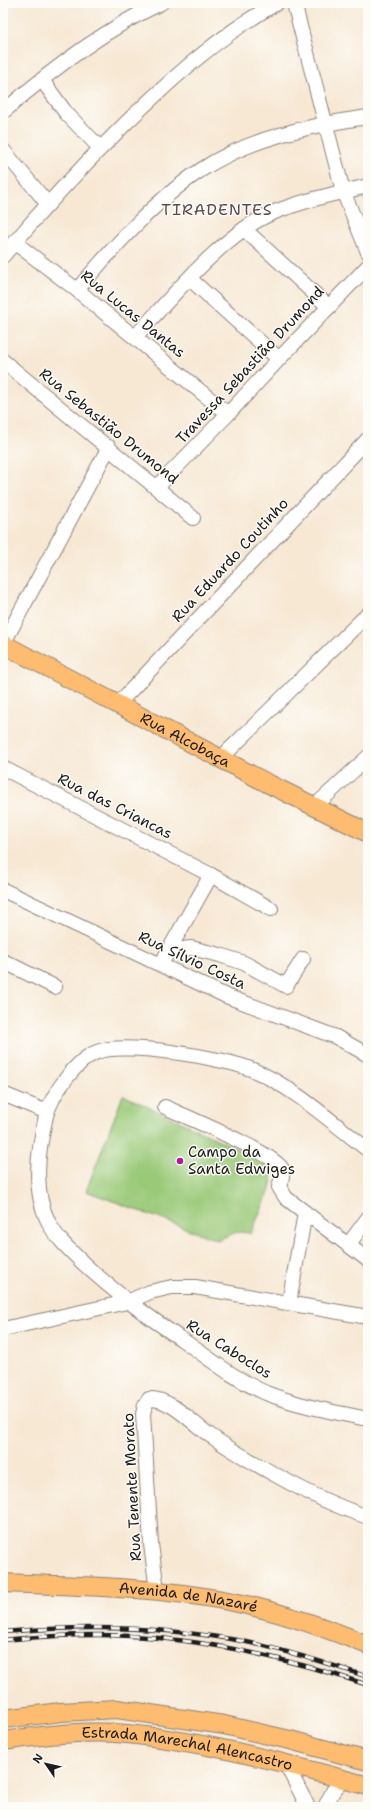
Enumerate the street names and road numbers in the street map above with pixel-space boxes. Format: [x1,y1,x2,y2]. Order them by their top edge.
street label: Rua Lucas Dantas [77,266,189,362]
street label: Travessa Sebastião Drumond [172,282,329,448]
street label: Rua Sebastião Drumond [35,363,183,489]
street label: Rua Eduardo Coutinho [167,494,293,626]
street label: Rua Alcobaça [137,708,234,772]
street label: Rua das Criancas [54,768,176,844]
street label: Rua Sílvio Costa [135,926,250,994]
street label: Rua Caboclos [183,1315,275,1383]
street label: Rua Tenente Morato [118,1412,146,1562]
street label: Avenida de Nazaré [118,1578,260,1617]
street label: Estrada Marechal Alencastro [81,1723,295,1775]

